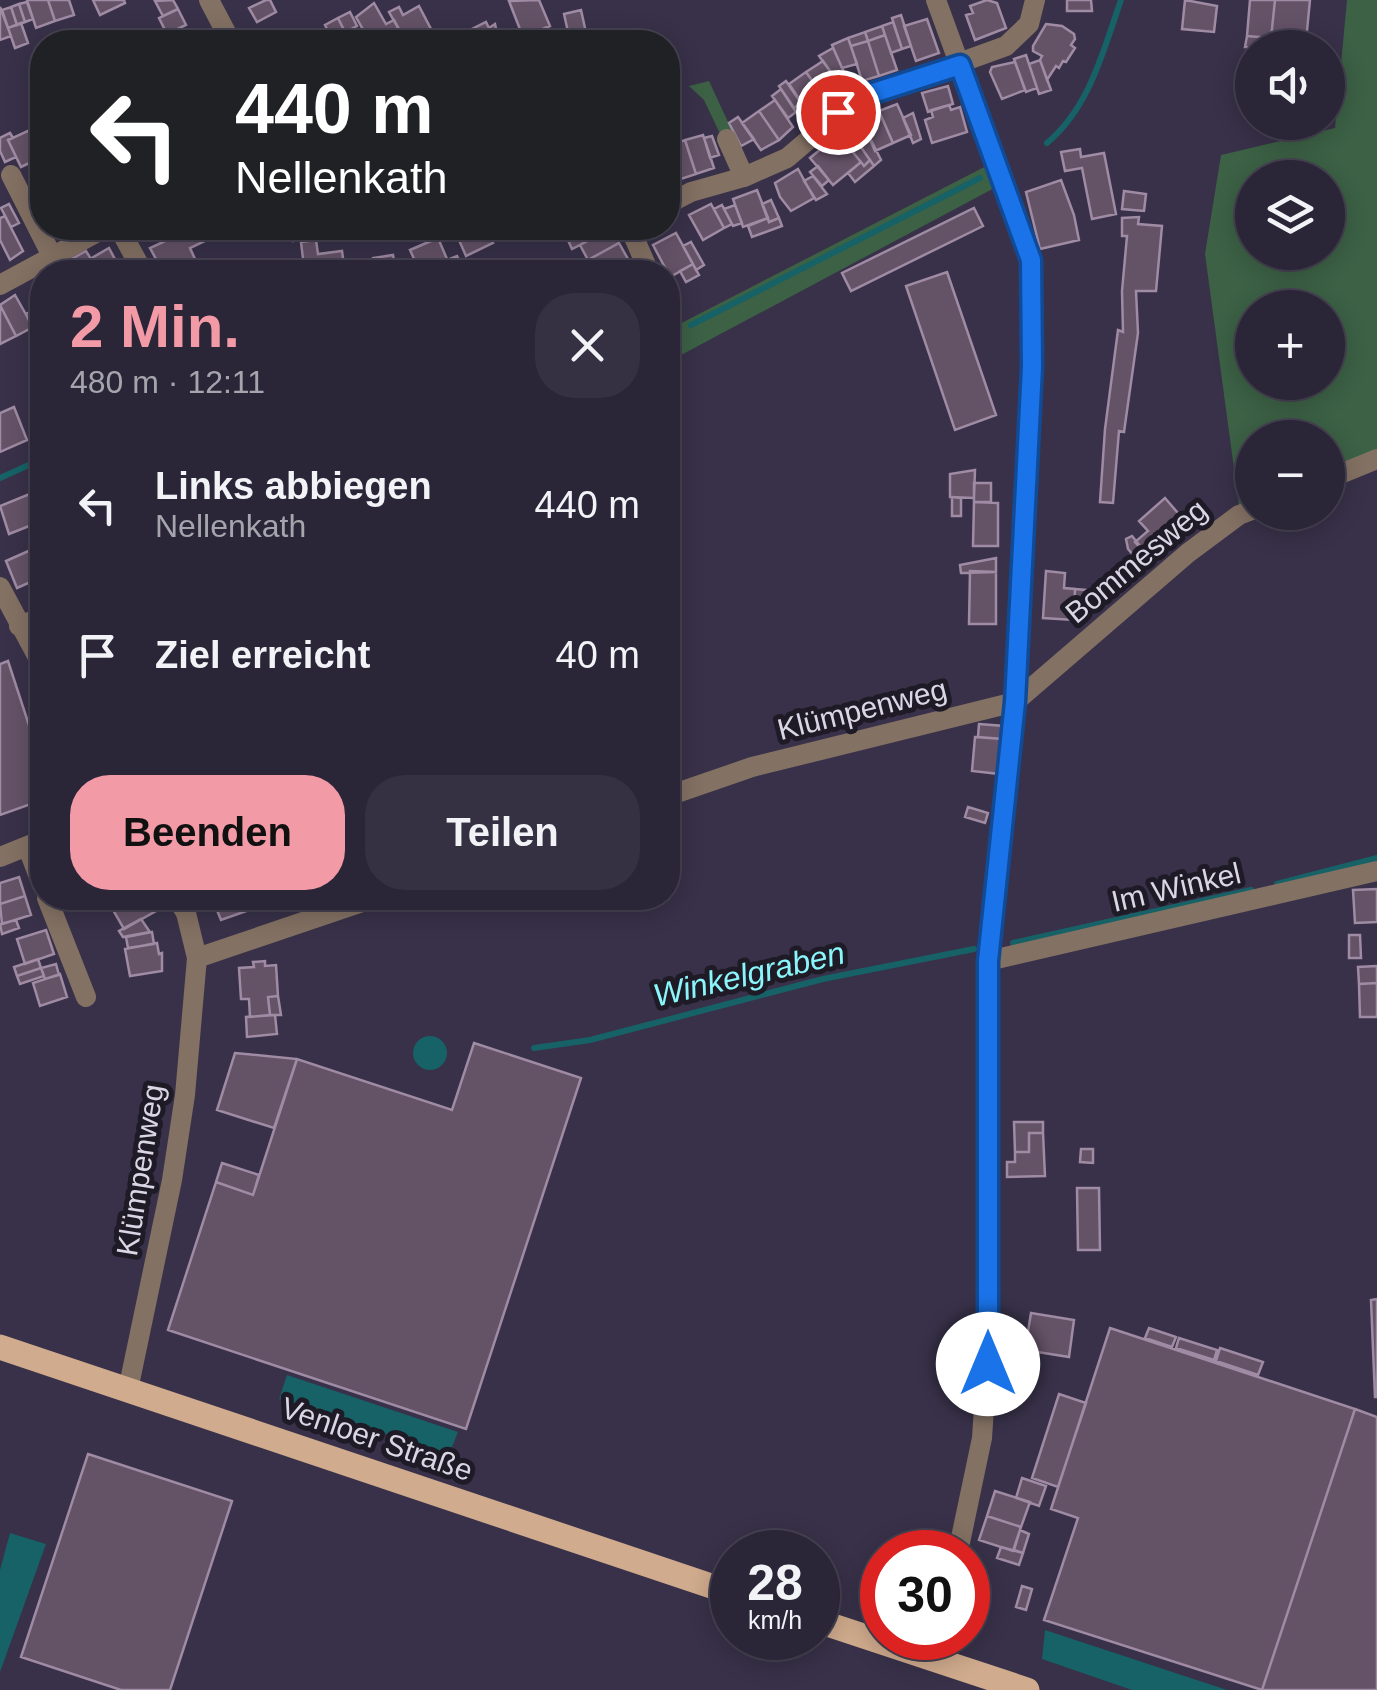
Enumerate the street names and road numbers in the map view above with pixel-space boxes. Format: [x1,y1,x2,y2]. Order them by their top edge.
street label: Bommesweg [1059,493,1213,629]
street label: Klümpenweg [774,672,950,746]
street label: Im Winkel [1108,856,1244,918]
street label: Klümpenweg [110,1082,170,1258]
street label: Venloer Straße [277,1391,477,1487]

